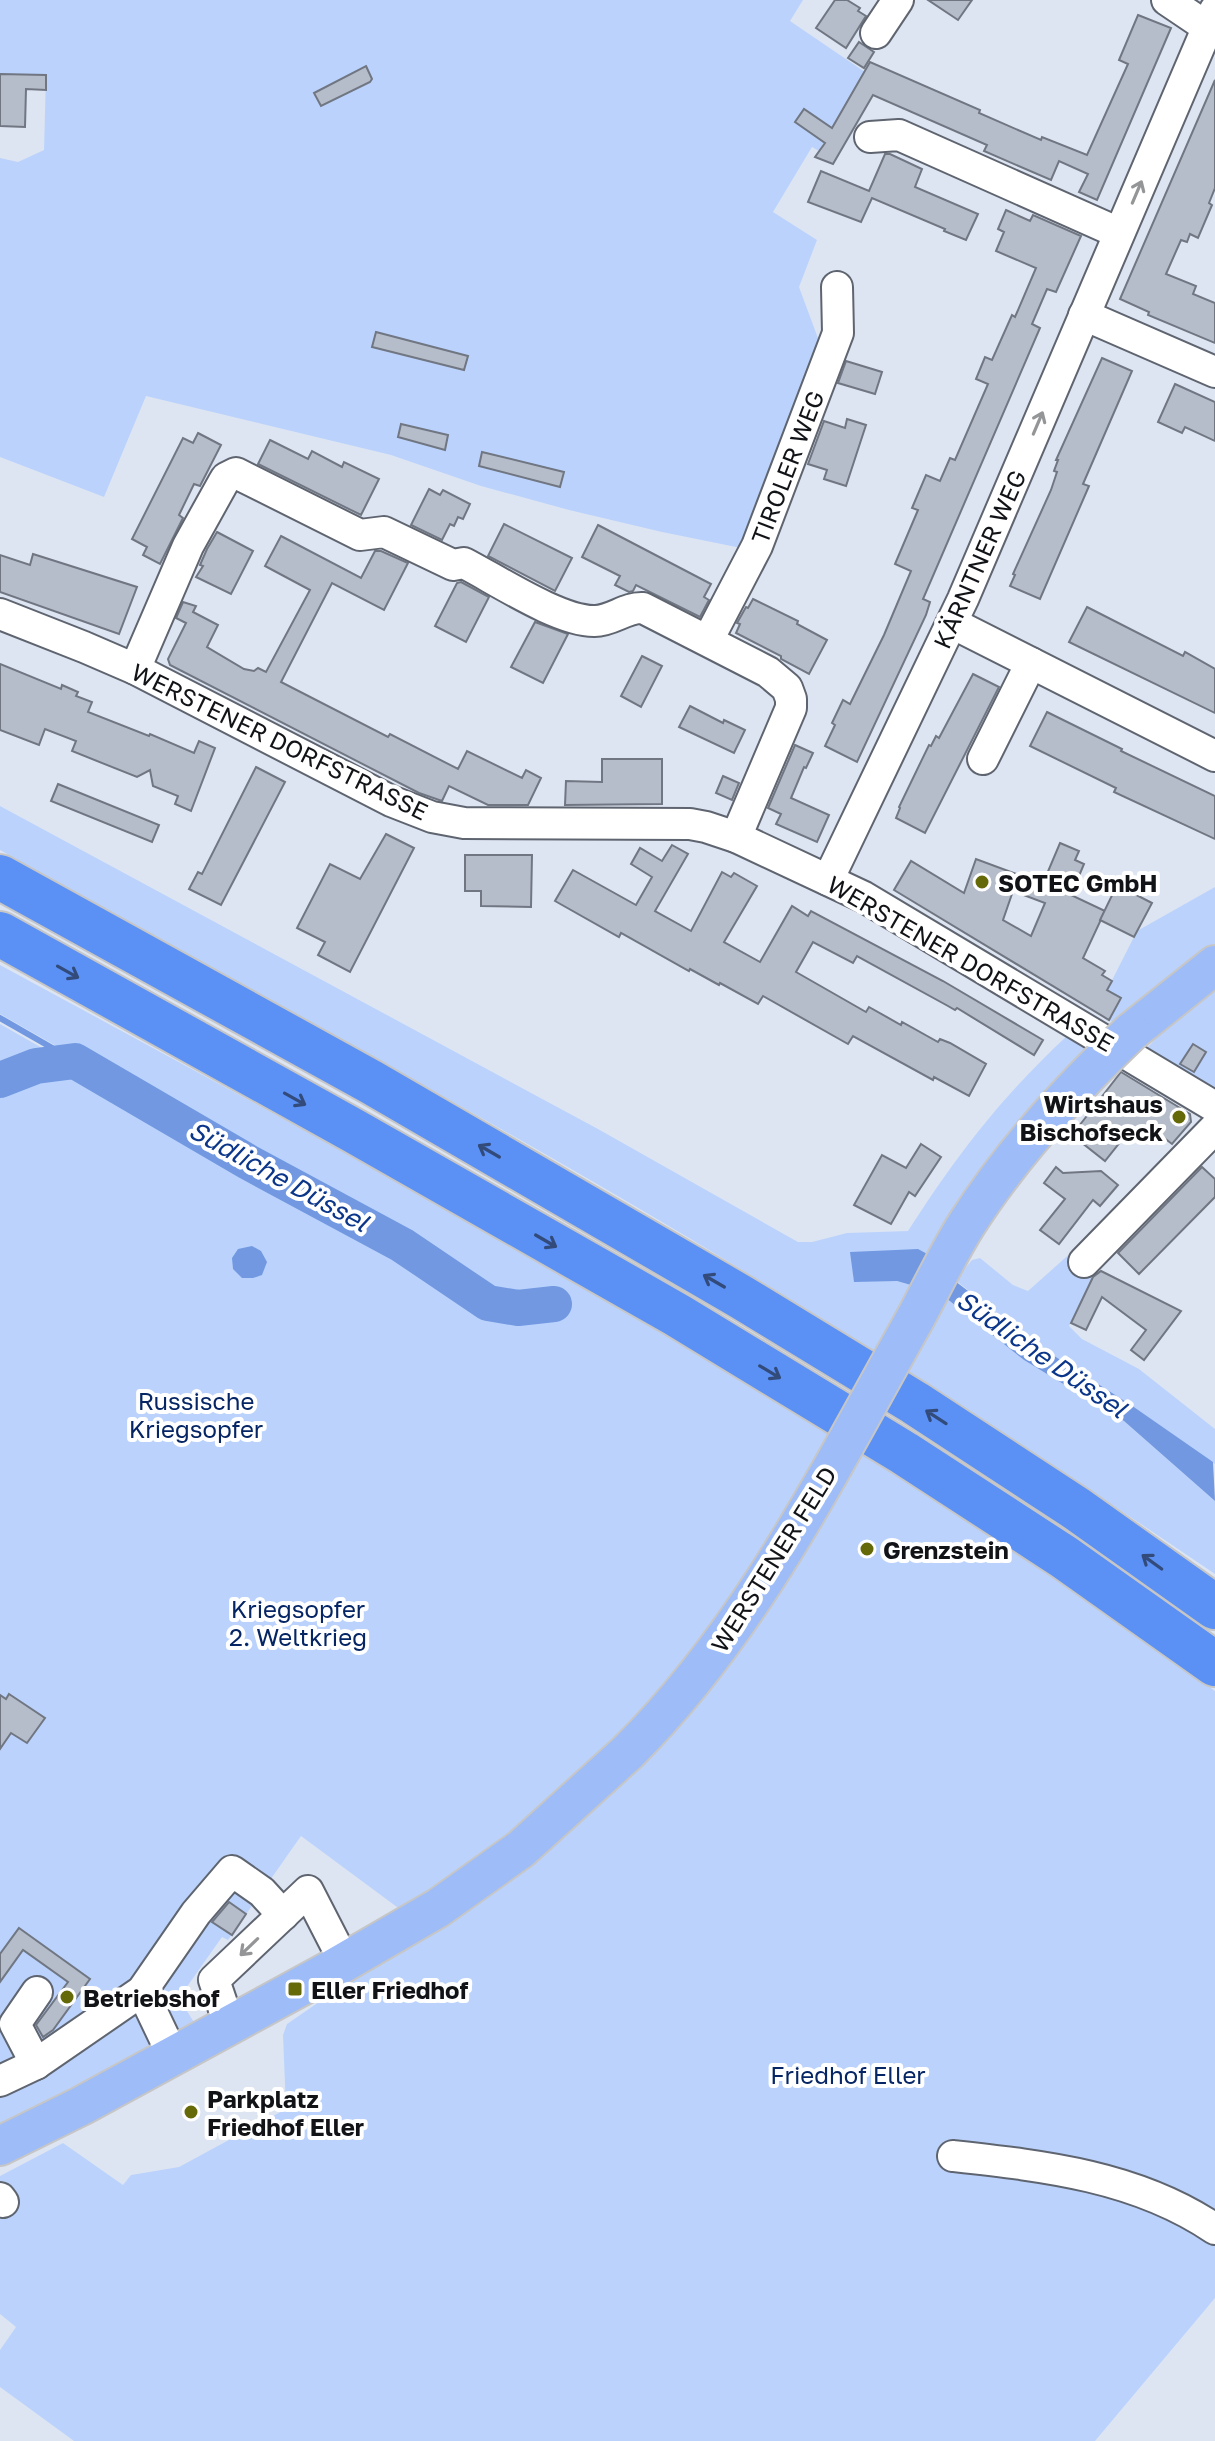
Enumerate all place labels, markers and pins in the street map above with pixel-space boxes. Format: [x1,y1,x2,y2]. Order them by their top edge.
place label: SOTEC GmbH [998,868,1157,897]
marker: SOTEC GmbH [973,873,991,891]
place label: Wirtshaus Bischofseck [1020,1089,1163,1146]
marker: Wirtshaus Bischofseck [1170,1108,1188,1126]
place label: Grenzstein [883,1535,1009,1564]
marker: Grenzstein [858,1540,876,1558]
place label: Eller Friedhof [311,1975,468,2004]
marker: Eller Friedhof [286,1980,304,1998]
place label: Betriebshof [83,1983,220,2012]
marker: Betriebshof [58,1988,76,2006]
place label: Parkplatz Friedhof Eller [207,2084,364,2141]
marker: Parkplatz Friedhof Eller [182,2103,200,2121]

